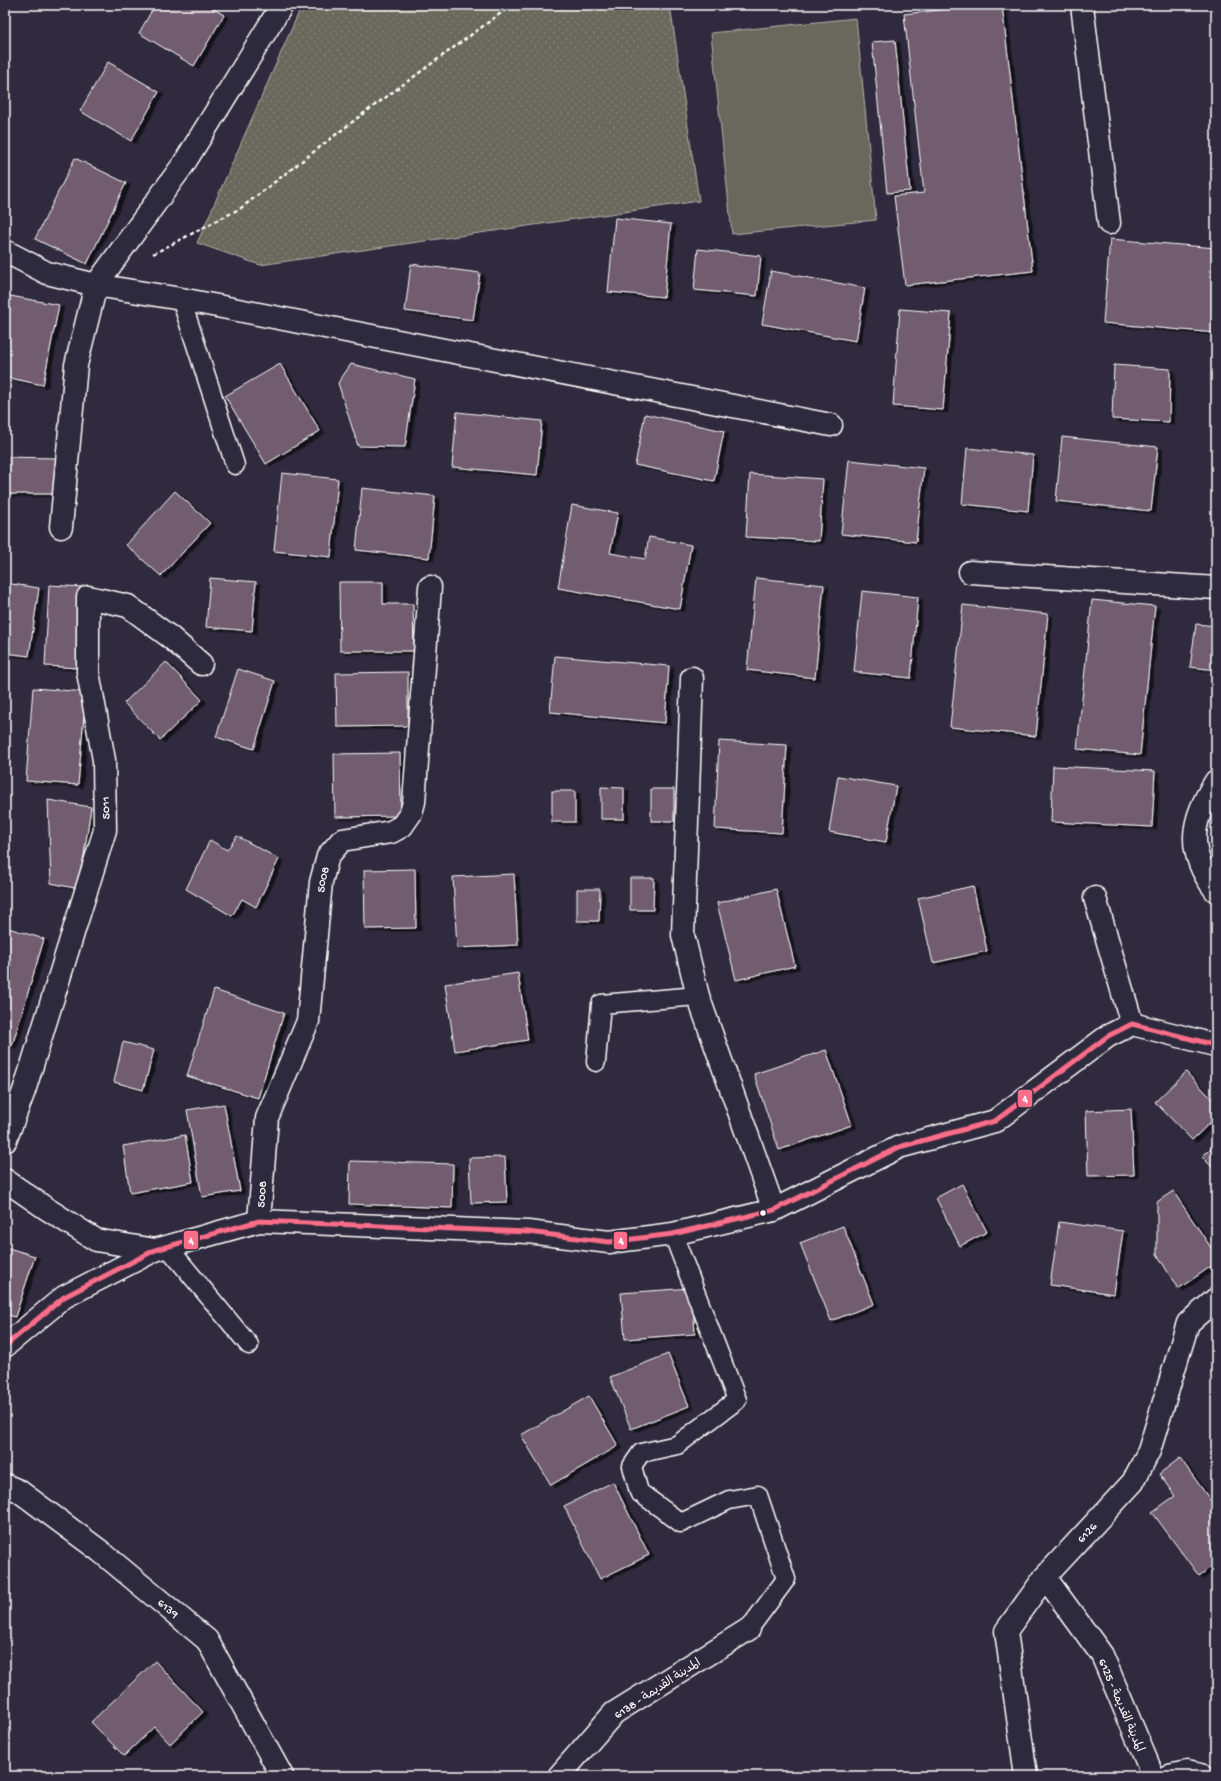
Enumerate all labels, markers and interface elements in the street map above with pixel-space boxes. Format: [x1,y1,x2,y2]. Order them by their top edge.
street label: 5011 [100,796,114,819]
street label: 5008 [315,865,334,893]
line badge: 4 [1017,1089,1033,1108]
text: 4 [1021,1094,1028,1106]
street label: 5008 [255,1180,271,1208]
unlabelled marker [758,1208,768,1218]
line badge: 4 [183,1230,199,1250]
line badge: 4 [613,1231,628,1250]
text: 4 [187,1236,194,1248]
text: 4 [617,1236,624,1248]
street label: 6126 [1075,1520,1101,1547]
street label: 6139 [154,1597,181,1622]
street label: المدينة القديمة - 6138 [612,1656,704,1723]
street label: المدينة القديمة - 6125 [1094,1657,1146,1755]

